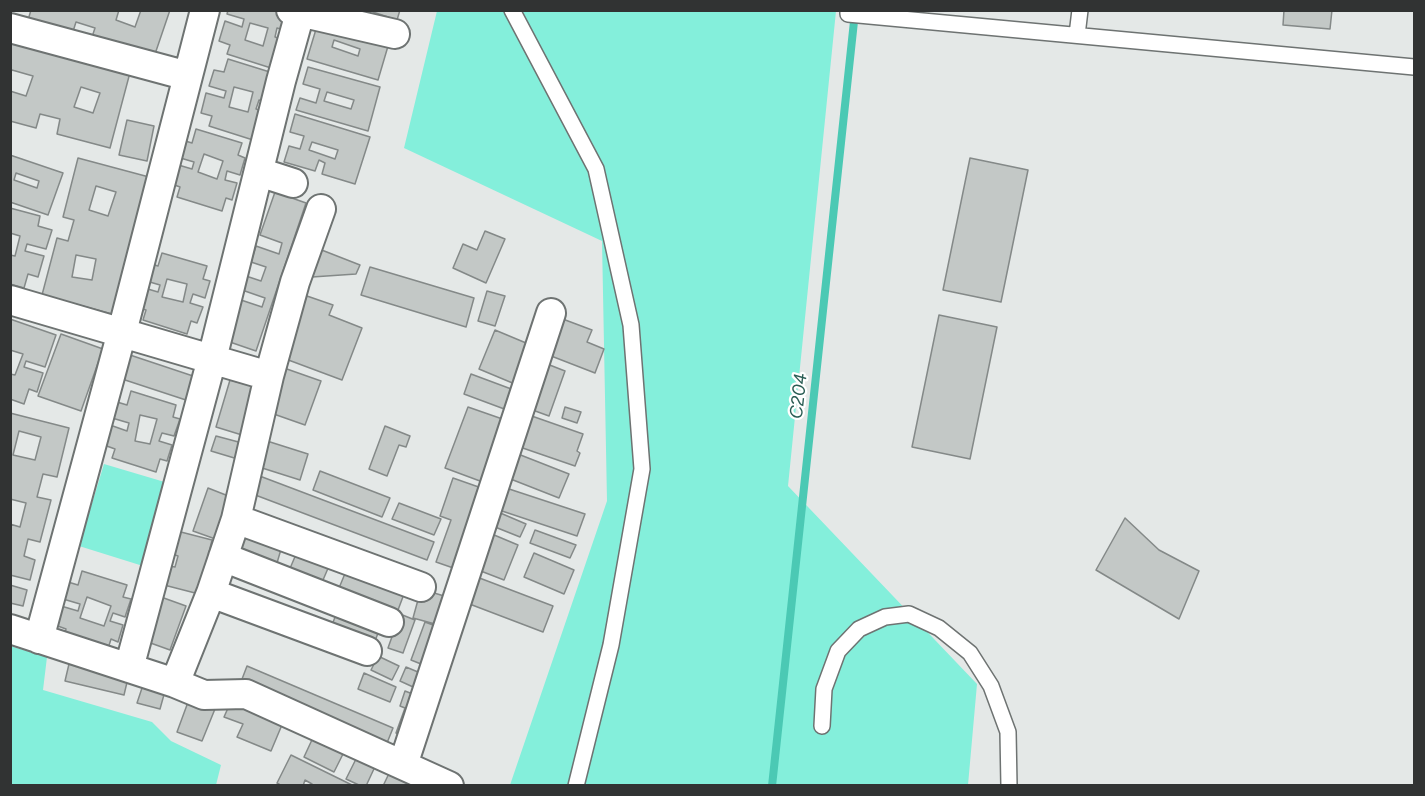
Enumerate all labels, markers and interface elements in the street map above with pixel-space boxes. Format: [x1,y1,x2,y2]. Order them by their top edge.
water label: C204 [786,372,812,420]

